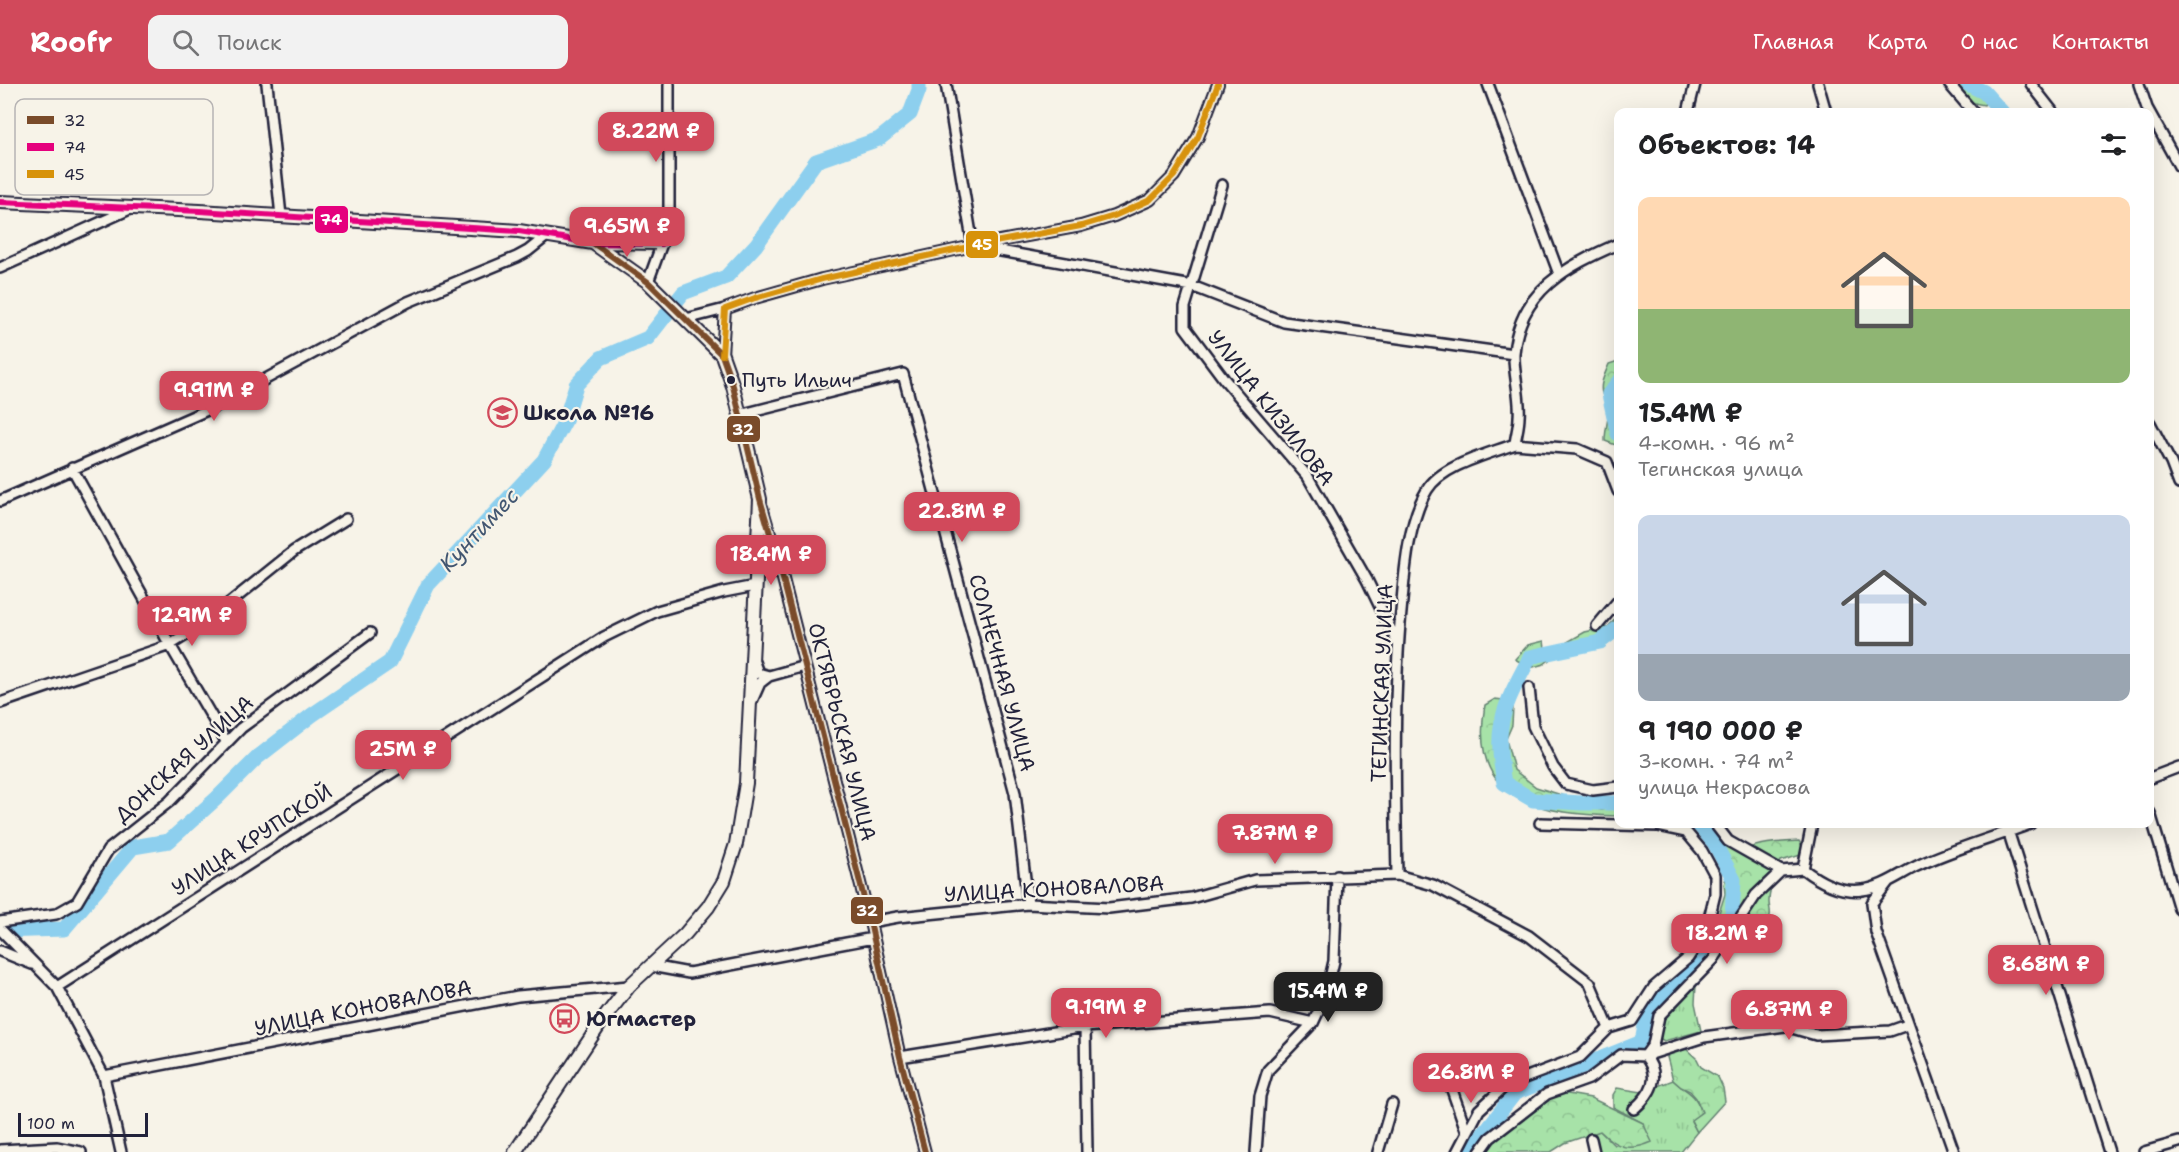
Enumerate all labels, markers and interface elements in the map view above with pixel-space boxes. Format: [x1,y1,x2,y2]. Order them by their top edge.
search box [148,15,568,69]
text: Roofr [30,23,112,61]
icon: search [169,26,202,59]
text: Поиск [217,28,282,57]
text: Главная [1753,28,1834,56]
text: Карта [1867,28,1927,56]
text: О нас [1960,28,2018,56]
text: Контакты [2051,28,2149,56]
legend [15,99,213,195]
text: 32 [64,110,85,131]
pin: 8.22M ₽ [601,112,711,163]
text: 8.22M ₽ [612,118,700,144]
text: Объектов: 14 [1638,127,1815,162]
icon: filters [2097,128,2130,161]
text: 74 [64,137,86,158]
text: 45 [64,164,85,185]
line badge: 74 [314,205,349,234]
pin: 9.65M ₽ [572,207,682,258]
text: 74 [320,209,342,230]
text: 9.65M ₽ [584,213,670,239]
line badge: 45 [965,230,999,259]
text: 45 [972,234,992,255]
icon: home [1830,236,1938,344]
street label: УЛИЦА КИЗИЛОВА [1201,324,1341,492]
place label: Путь Ильич [742,367,852,393]
pin: 9.91M ₽ [159,371,269,422]
marker: Путь Ильич [725,374,737,386]
text: 9.91M ₽ [174,377,254,403]
text: 15.4M ₽ [1638,395,1743,430]
school or university icon: Школа №16 [486,397,518,429]
place label: Школа №16 [523,399,654,427]
line badge: 32 [726,415,761,443]
text: 32 [732,419,754,440]
text: 4-комн. · 96 m² [1638,430,1795,456]
text: Тегинская улица [1638,456,1803,482]
water label: Кунтимес [433,482,525,578]
pin: 22.8M ₽ [907,492,1017,543]
text: 22.8M ₽ [918,498,1006,524]
pin: 18.4M ₽ [716,535,826,586]
text: 18.4M ₽ [730,541,812,567]
icon: home [1830,554,1938,662]
street label: СОЛНЕЧНАЯ УЛИЦА [962,571,1042,775]
street label: ТЕГИНСКАЯ УЛИЦА [1365,583,1399,783]
pin: 12.9M ₽ [137,596,247,647]
text: 12.9M ₽ [152,602,232,628]
street label: ОКТЯБРЬСКАЯ УЛИЦА [801,620,883,844]
street label: ДОНСКАЯ УЛИЦА [108,689,260,829]
text: 9 190 000 ₽ [1638,713,1803,748]
pin: 25M ₽ [361,730,445,781]
text: 25M ₽ [369,736,437,762]
text: 3-комн. · 74 m² [1638,748,1794,774]
text: улица Некрасова [1638,774,1810,800]
street label: УЛИЦА КРУПСКОЙ [166,778,338,902]
pin: 7.87M ₽ [1220,814,1330,865]
text: 7.87M ₽ [1232,820,1318,846]
street label: УЛИЦА КОНОВАЛОВА [943,869,1165,909]
line badge: 32 [850,896,884,925]
text: 32 [856,900,878,921]
pin: 18.2M ₽ [1672,914,1782,965]
text: 18.2M ₽ [1685,920,1769,946]
pin: 8.68M ₽ [1991,945,2101,996]
text: 8.68M ₽ [2002,951,2090,977]
pin: 15.4M ₽ [1273,972,1383,1023]
street label: УЛИЦА КОНОВАЛОВА [252,973,474,1043]
text: 15.4M ₽ [1288,978,1368,1004]
pin: 9.19M ₽ [1051,988,1161,1039]
pin: 6.87M ₽ [1734,990,1844,1041]
text: 9.19M ₽ [1065,994,1147,1020]
text: 6.87M ₽ [1745,996,1833,1022]
bus stop icon: Югмастер [549,1003,581,1035]
place label: Югмастер [586,1005,696,1033]
pin: 26.8M ₽ [1416,1053,1526,1104]
text: 26.8M ₽ [1427,1059,1515,1085]
scale bar [18,1110,148,1138]
text: 100 m [27,1113,75,1134]

